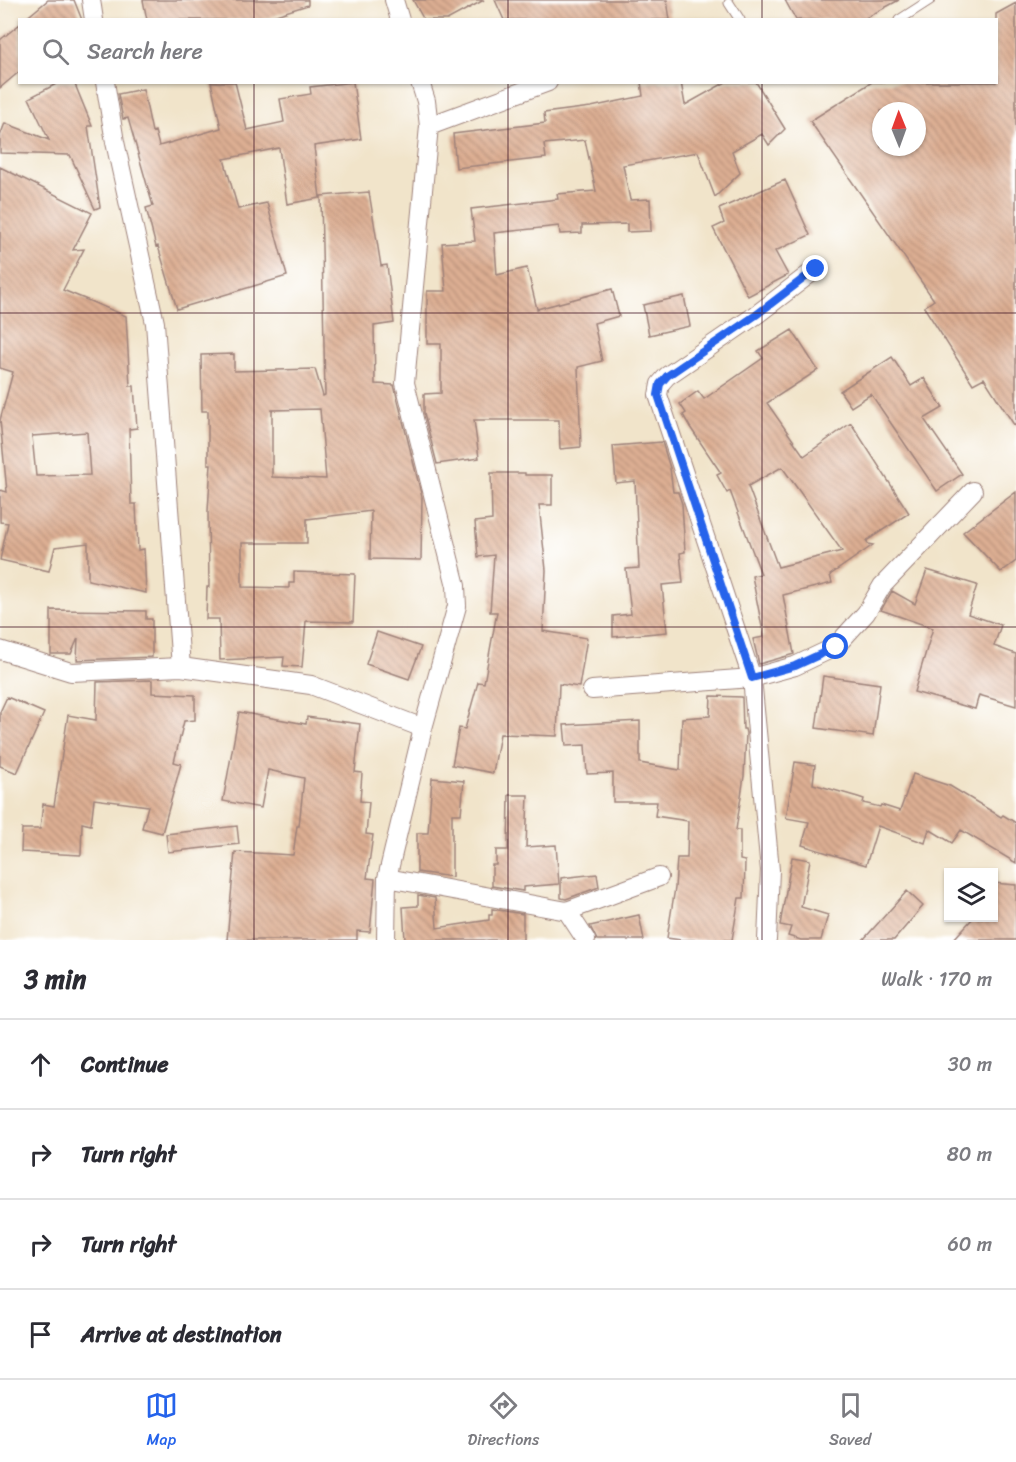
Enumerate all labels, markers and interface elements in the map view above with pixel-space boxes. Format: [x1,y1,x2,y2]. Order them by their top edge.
search box [18,18,998,84]
text: Search here [87,32,203,71]
icon: search [39,35,72,68]
north arrow [872,102,926,156]
route end [802,255,828,281]
route start [822,633,848,659]
map controls [944,868,998,922]
button: layers [944,868,998,922]
text: 3 min [24,956,86,1002]
text: Walk · 170 m [881,962,992,997]
text: Continue [81,1045,169,1084]
text: 30 m [948,1047,992,1082]
icon: ahead [24,1048,57,1081]
text: Turn right [81,1135,176,1174]
text: 80 m [947,1137,992,1172]
icon: right [24,1138,57,1171]
text: Turn right [81,1225,176,1264]
text: 60 m [947,1227,992,1262]
icon: right [24,1228,57,1261]
text: Arrive at destination [81,1315,282,1354]
icon: arrive [24,1318,57,1351]
tab: Map [145,1389,178,1454]
tab: Directions [468,1389,539,1454]
tab: Saved [829,1389,871,1454]

